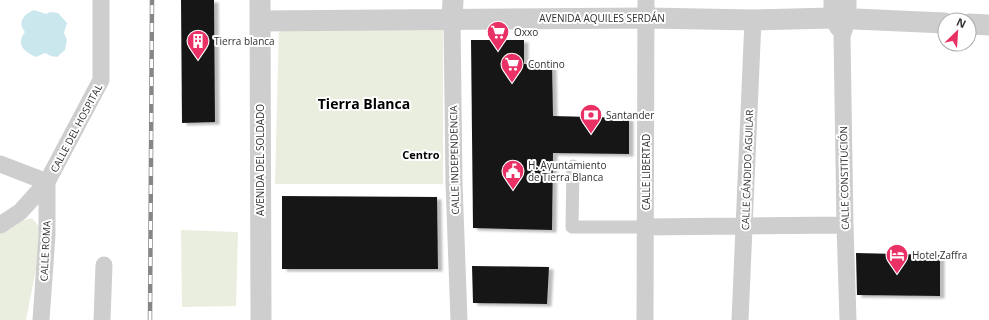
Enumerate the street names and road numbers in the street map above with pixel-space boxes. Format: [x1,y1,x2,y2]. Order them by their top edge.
street label: AVENIDA AQUILES SERDÁN [539,11,665,25]
street label: CALLE DEL HOSPITAL [47,81,105,175]
street label: AVENIDA DEL SOLDADO [253,104,267,216]
street label: CALLE INDEPENDENCIA [446,105,462,215]
street label: CALLE CÁNDIDO AGUILAR [738,110,756,230]
street label: CALLE CONSTITUCIÓN [836,126,852,230]
street label: CALLE LIBERTAD [639,134,653,210]
street label: CALLE ROMA [36,220,54,282]

